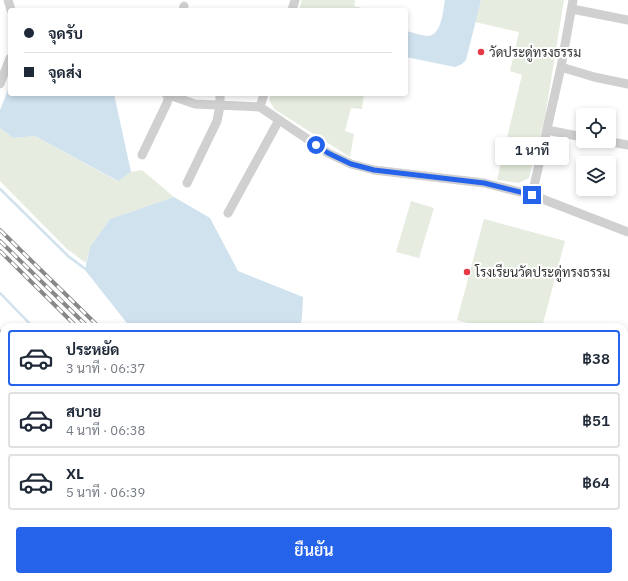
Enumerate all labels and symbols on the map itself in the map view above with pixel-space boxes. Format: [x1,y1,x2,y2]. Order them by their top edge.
place label: วัดประดู่ทรงธรรม [489,44,581,62]
marker: วัดประดู่ทรงธรรม [476,47,486,57]
route start [307,136,325,154]
callout: 1 นาที [495,137,569,165]
route end [523,186,541,204]
place label: โรงเรียนวัดประดู่ทรงธรรม [474,263,610,282]
marker: โรงเรียนวัดประดู่ทรงธรรม [462,267,472,277]

